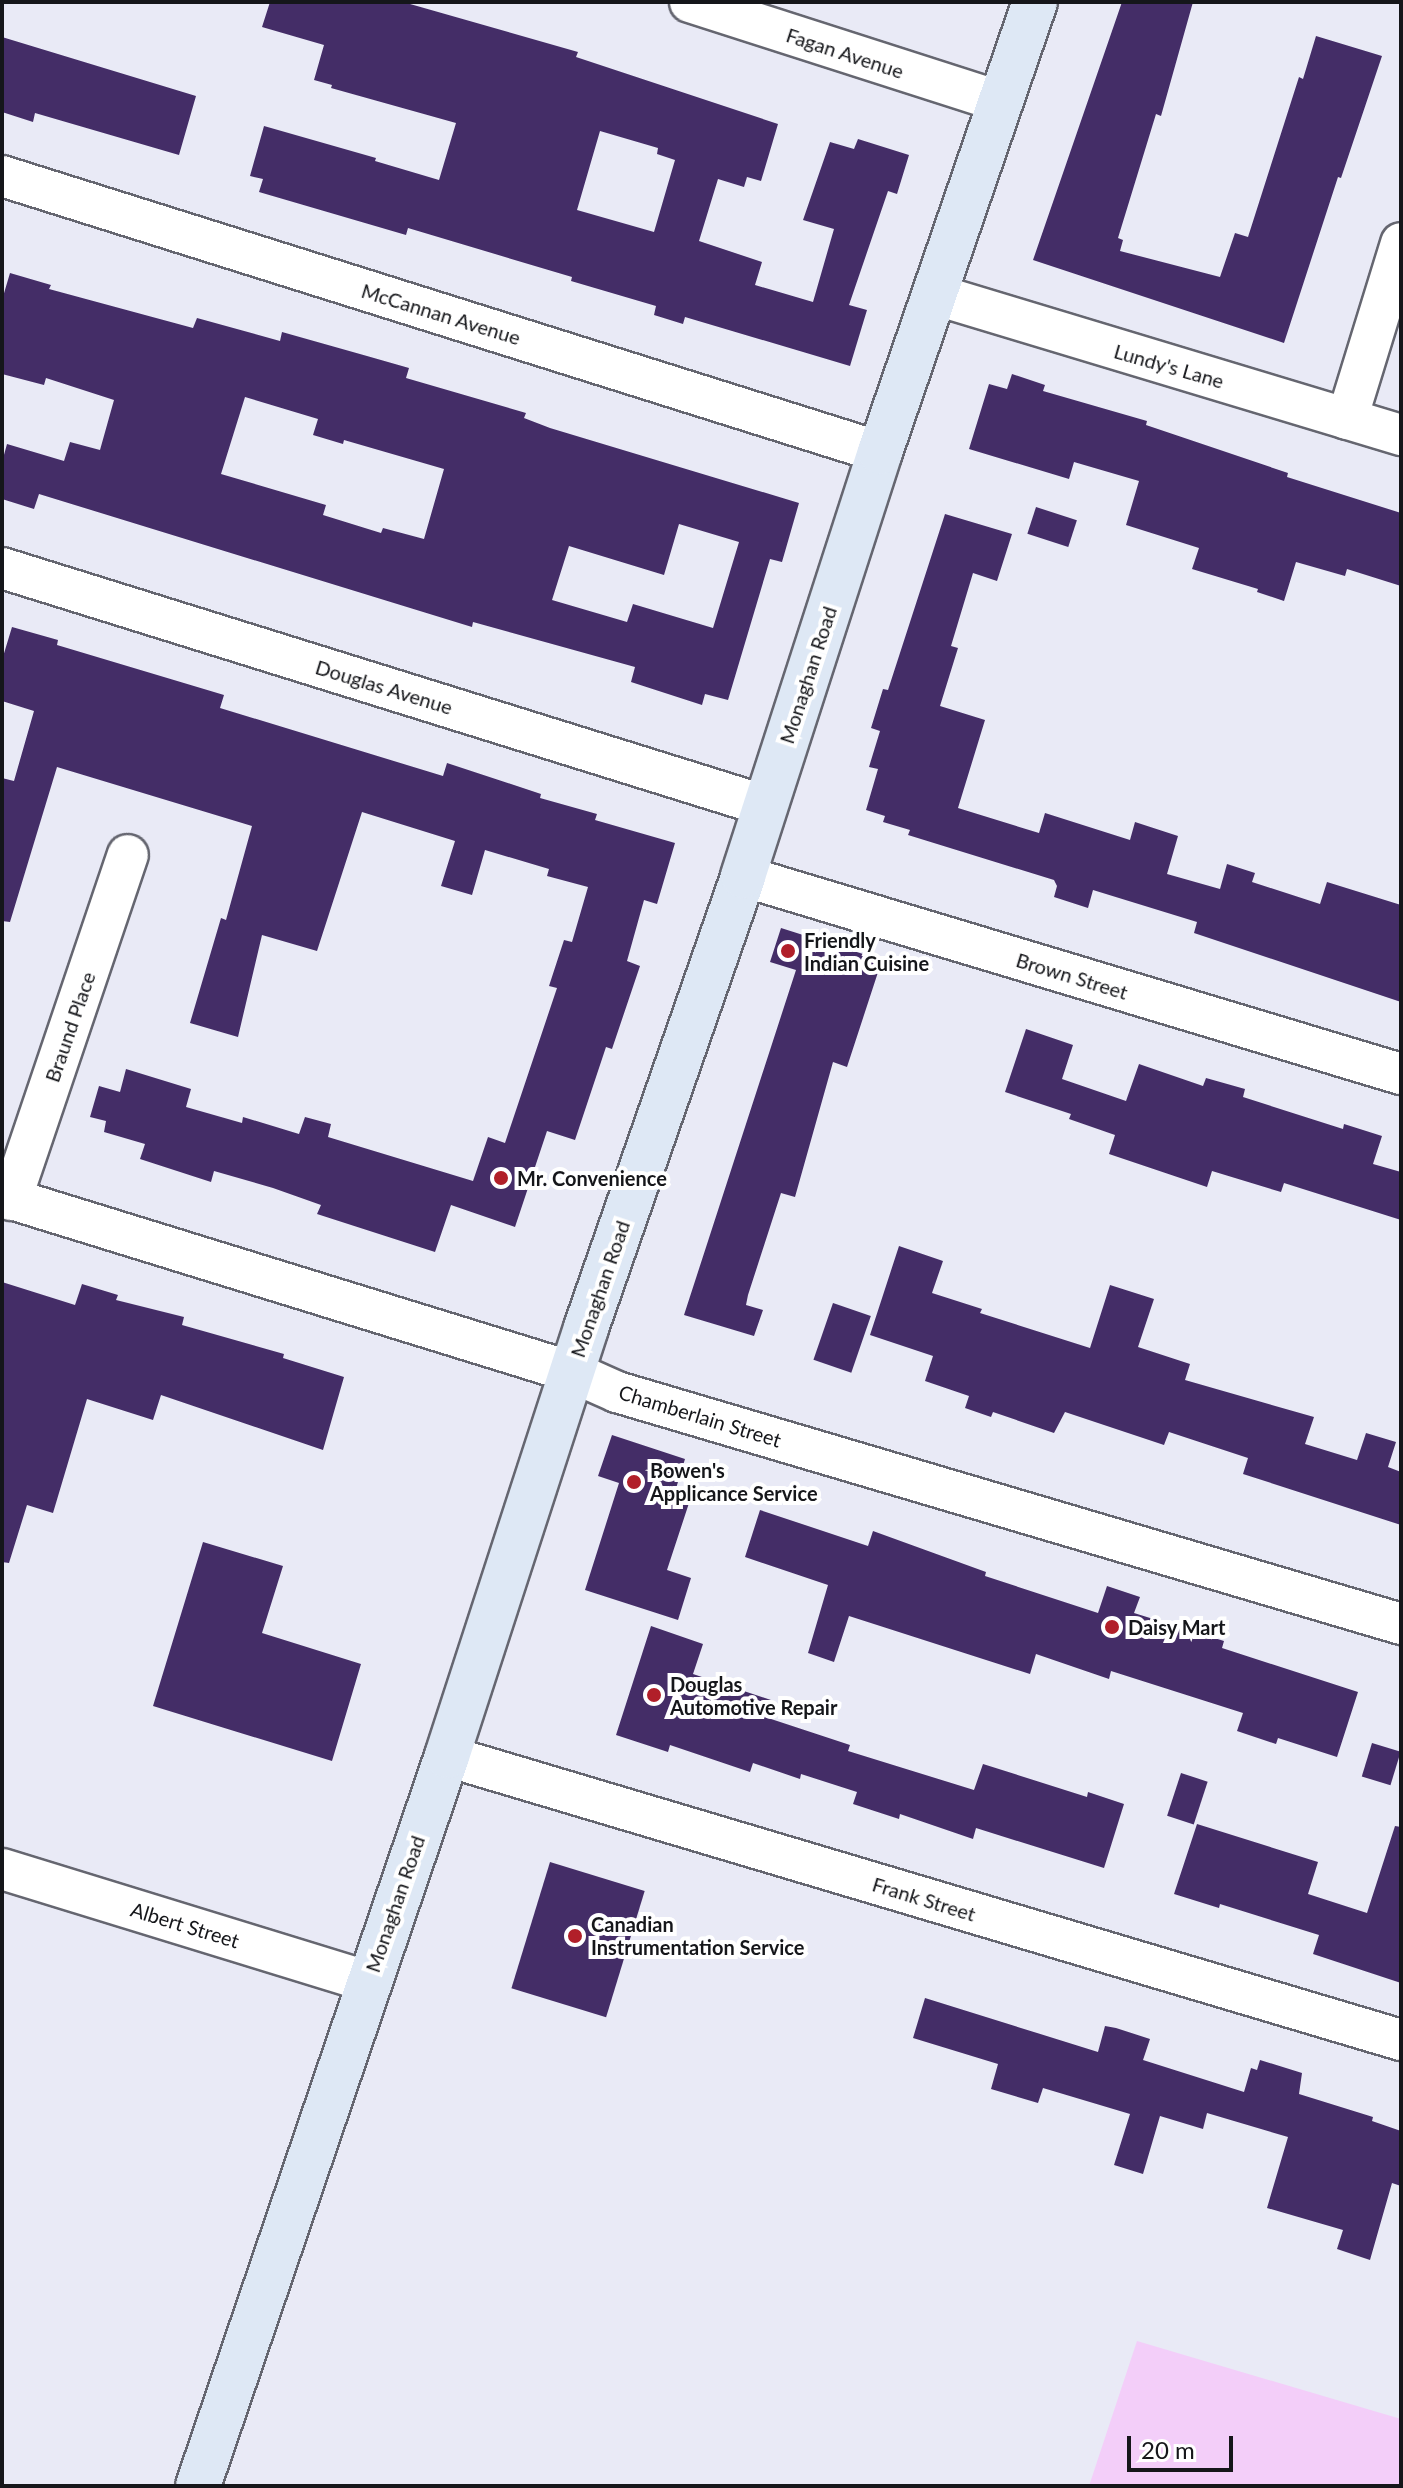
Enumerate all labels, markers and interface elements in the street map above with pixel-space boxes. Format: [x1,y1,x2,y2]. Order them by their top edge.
street label: Fagan Avenue [783,23,907,83]
street label: McCannan Avenue [358,278,524,350]
street label: Lundy's Lane [1111,339,1227,393]
street label: Monaghan Road [775,603,841,747]
street label: Douglas Avenue [312,655,456,719]
place label: Friendly Indian Cuisine [804,928,929,975]
marker: Friendly Indian Cuisine [779,942,797,960]
street label: Brown Street [1013,948,1131,1004]
street label: Braund Place [40,969,100,1085]
place label: Mr. Convenience [517,1166,667,1190]
marker: Mr. Convenience [492,1169,510,1187]
street label: Monaghan Road [565,1218,635,1360]
street label: Chamberlain Street [616,1380,784,1452]
place label: Bowen's Applicance Service [650,1458,818,1505]
marker: Bowen's Applicance Service [625,1473,643,1491]
place label: Daisy Mart [1128,1615,1226,1639]
marker: Daisy Mart [1103,1618,1121,1636]
place label: Douglas Automotive Repair [670,1672,837,1719]
marker: Douglas Automotive Repair [645,1686,663,1704]
street label: Monaghan Road [360,1833,430,1975]
street label: Frank Street [870,1872,978,1926]
street label: Albert Street [128,1897,242,1953]
place label: Canadian Instrumentation Service [591,1912,804,1959]
marker: Canadian Instrumentation Service [566,1927,584,1945]
scale bar [1131,2420,1237,2470]
text: 20 m [1141,2435,1195,2464]

